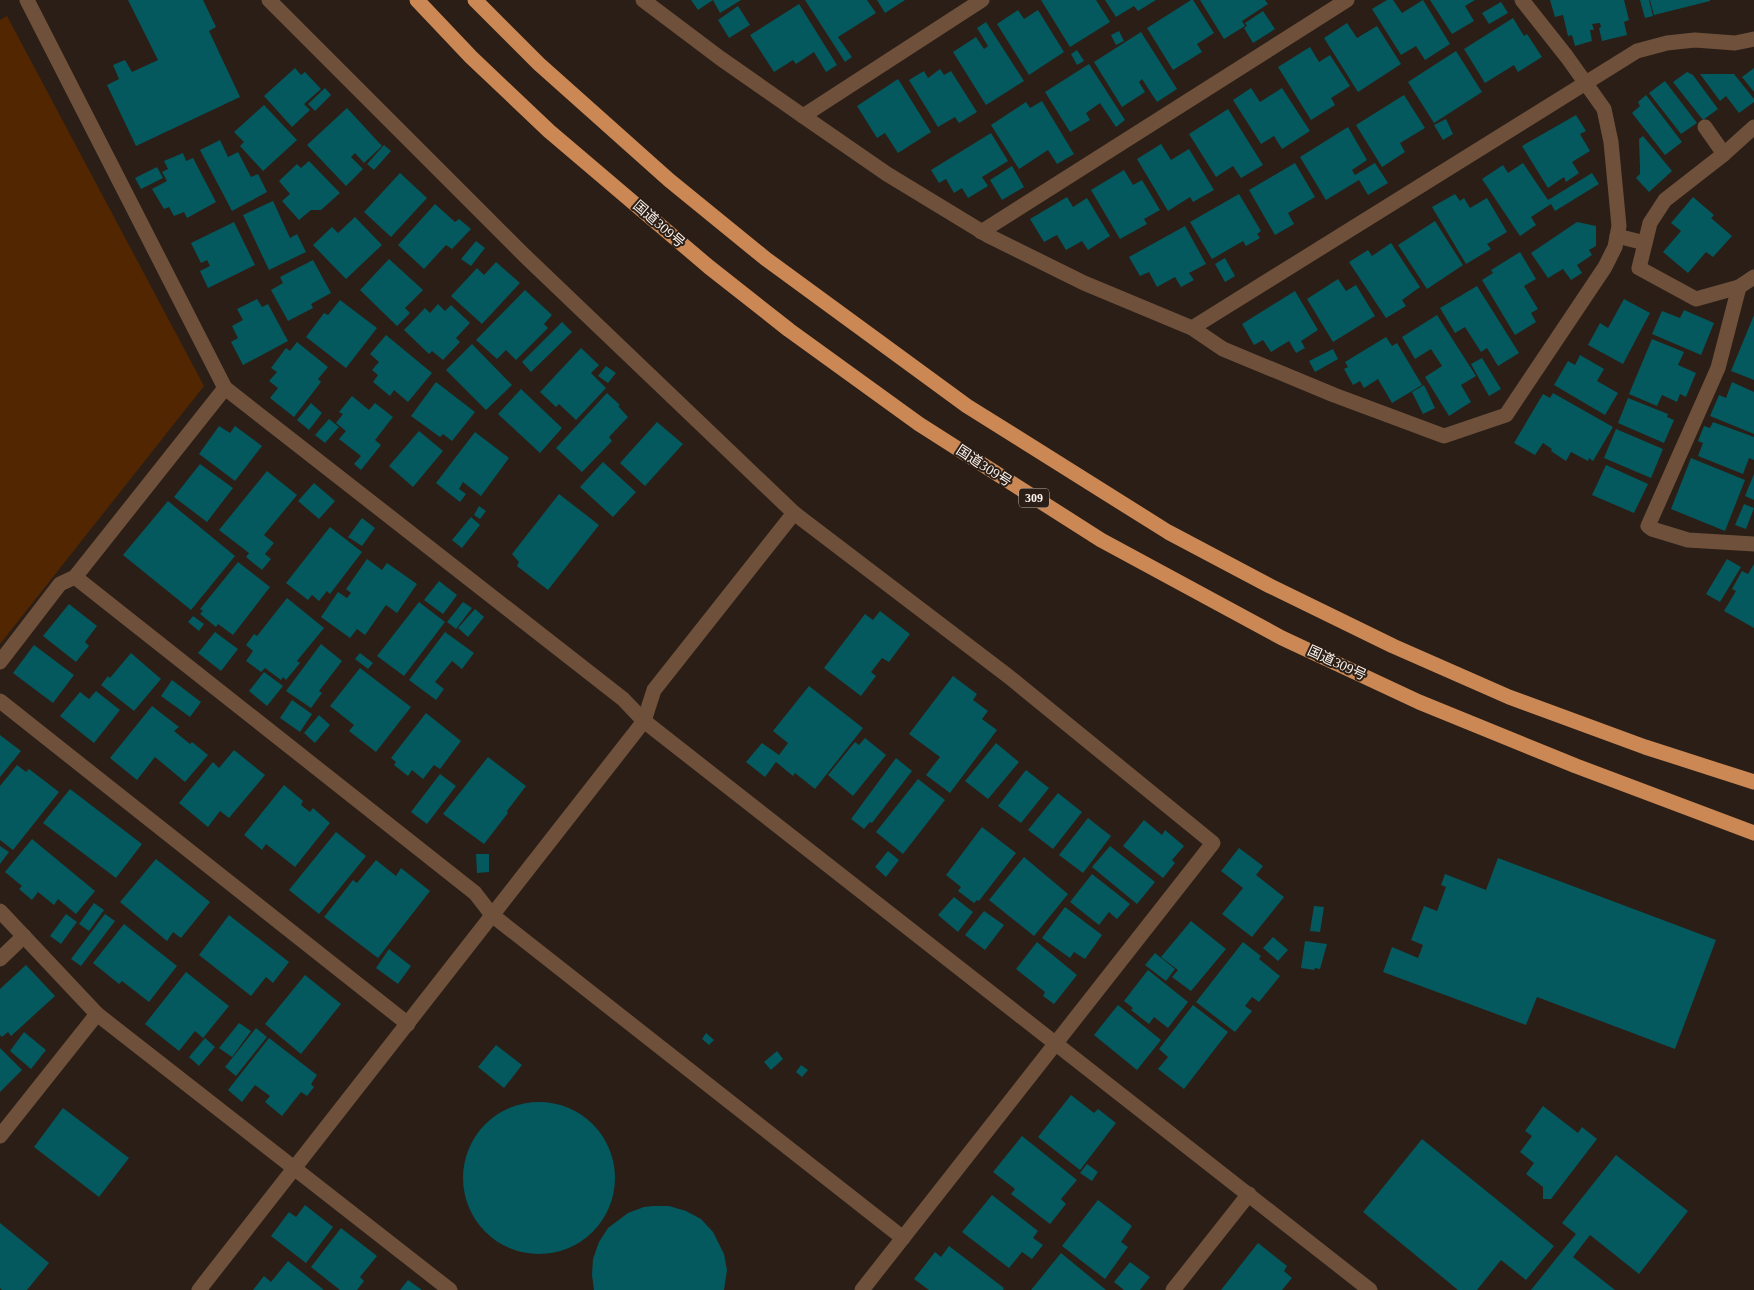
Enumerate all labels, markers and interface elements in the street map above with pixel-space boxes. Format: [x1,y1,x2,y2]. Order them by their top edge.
street label: 国道309号 [630,198,688,250]
street label: 国道309号 [953,443,1015,489]
road number: 309 [1019,488,1049,508]
street label: 国道309号 [1305,643,1369,683]

